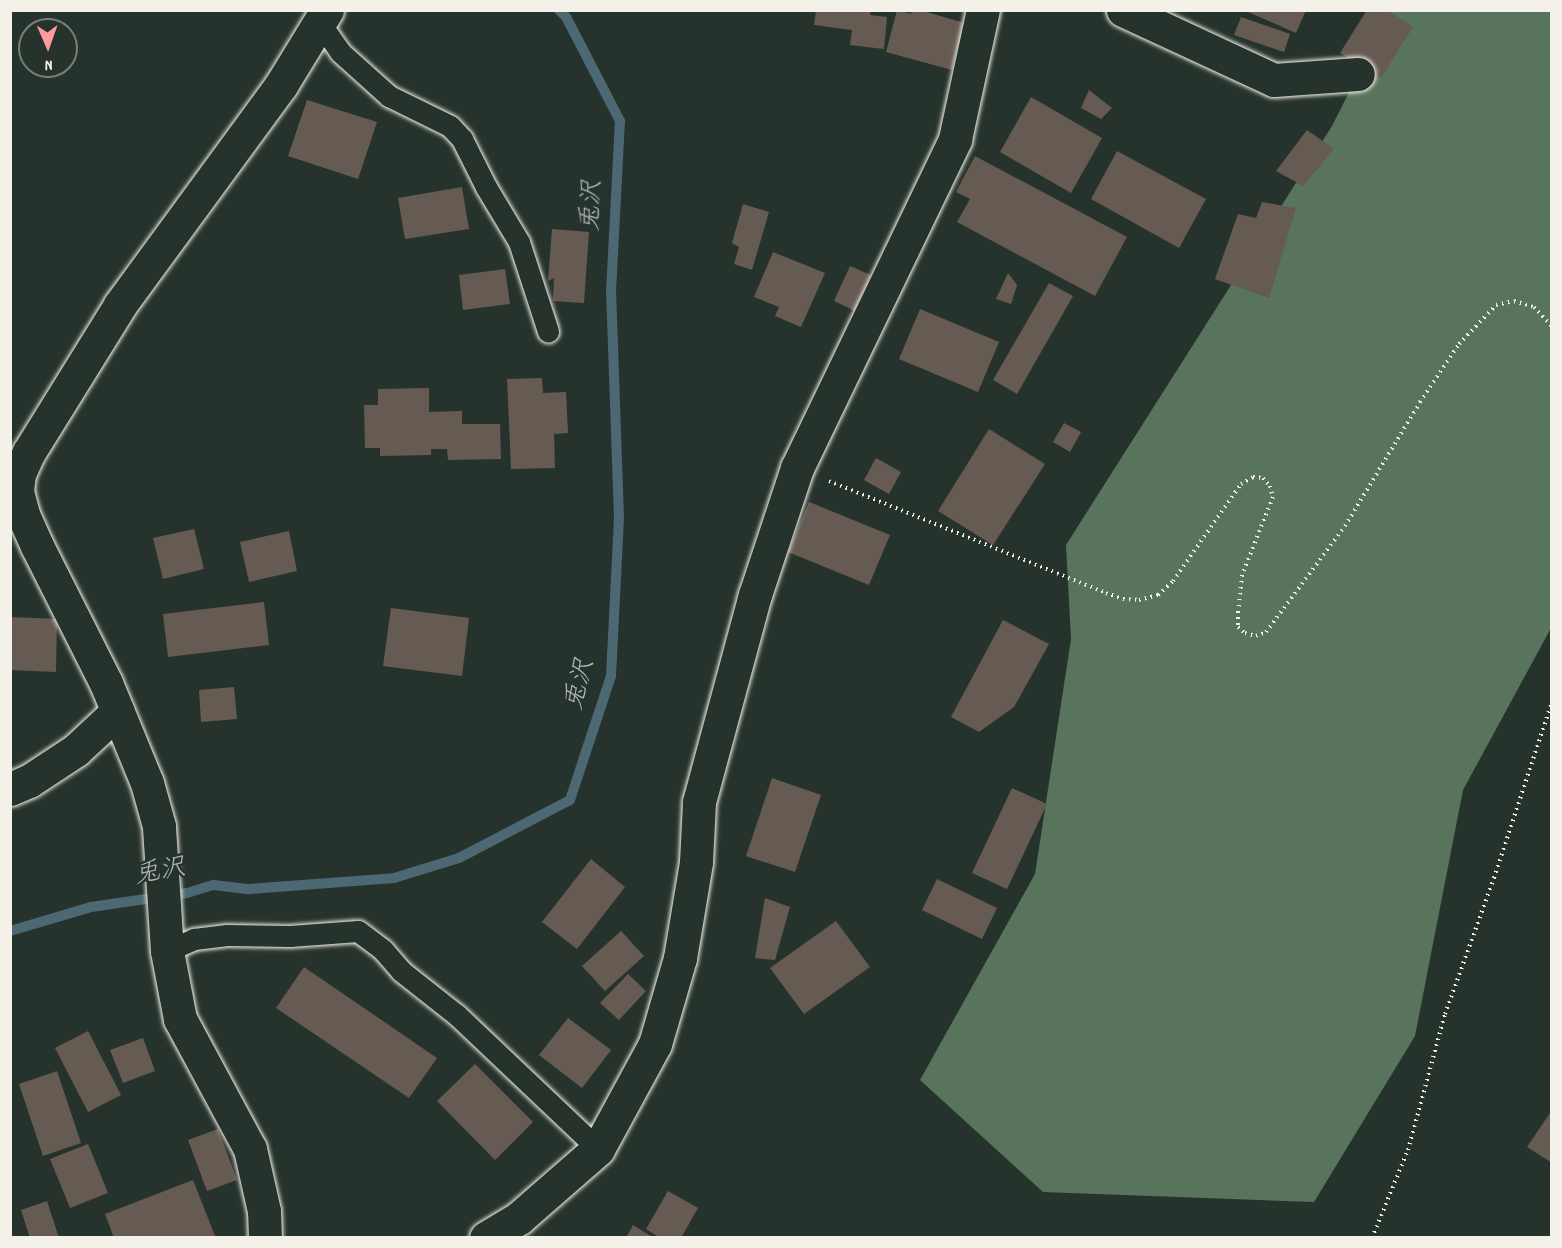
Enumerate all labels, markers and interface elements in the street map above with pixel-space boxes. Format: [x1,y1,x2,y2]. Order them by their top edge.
north arrow [18,18,78,78]
text: N [44,53,53,76]
water label: 兎沢 [576,179,610,233]
water label: 兎沢 [560,656,602,714]
water label: 兎沢 [132,853,188,893]

